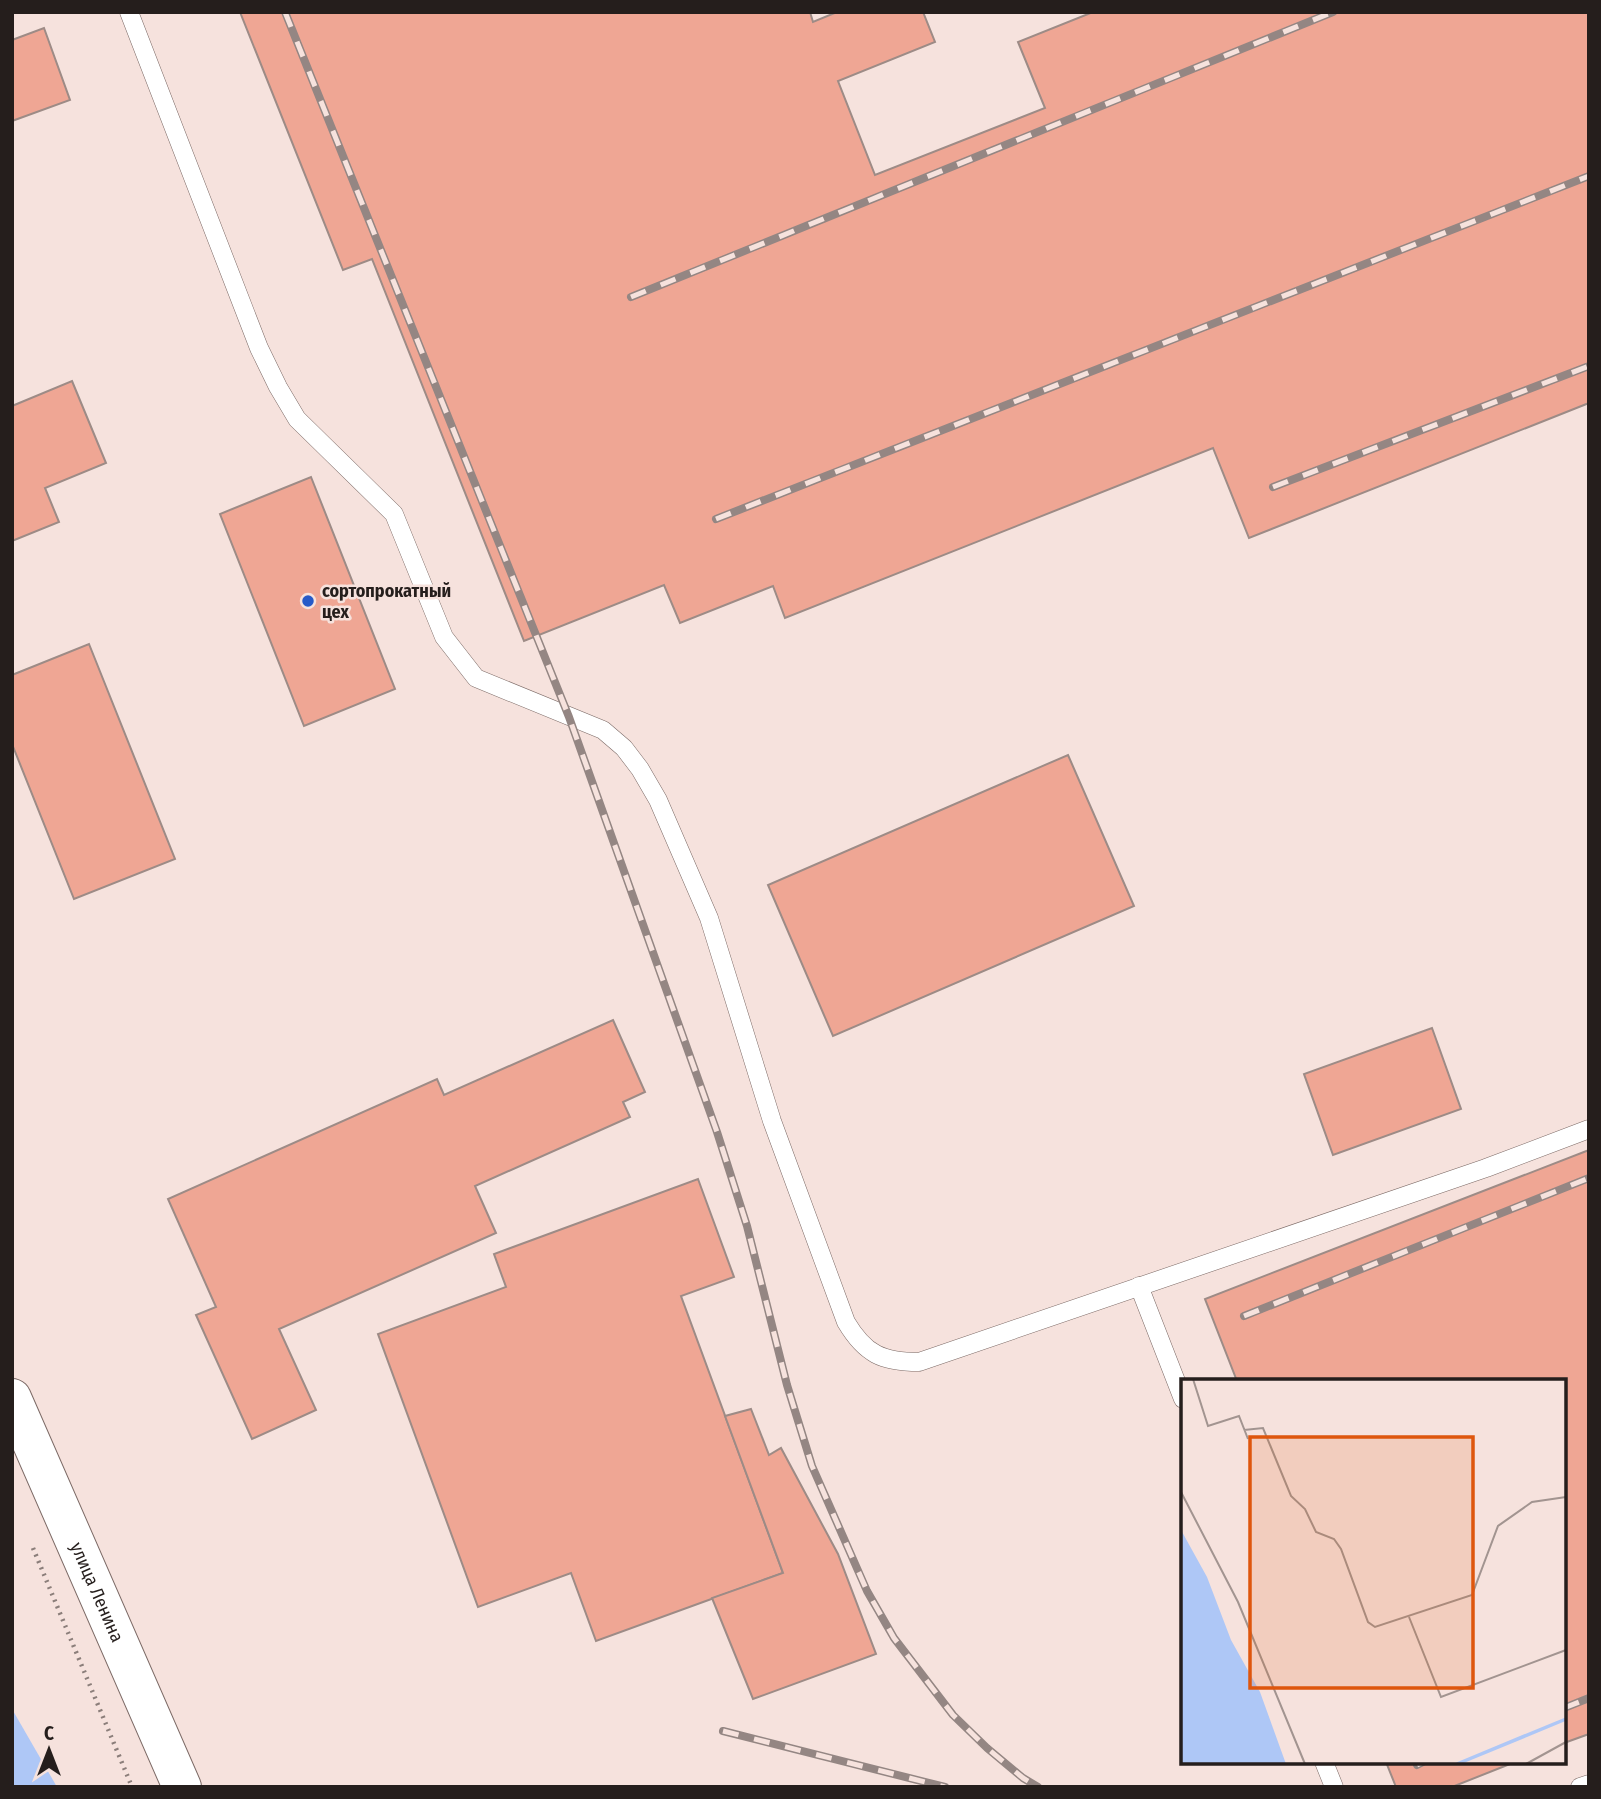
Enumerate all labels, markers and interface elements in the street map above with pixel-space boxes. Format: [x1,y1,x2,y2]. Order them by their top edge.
place label: сортопрокатный цех [322,580,451,623]
marker: сортопрокатный цех [300,593,316,609]
inset map [1181,1379,1566,1764]
street label: улица Ленина [65,1539,128,1646]
north arrow [14,1715,84,1785]
text: С [44,1722,54,1745]

